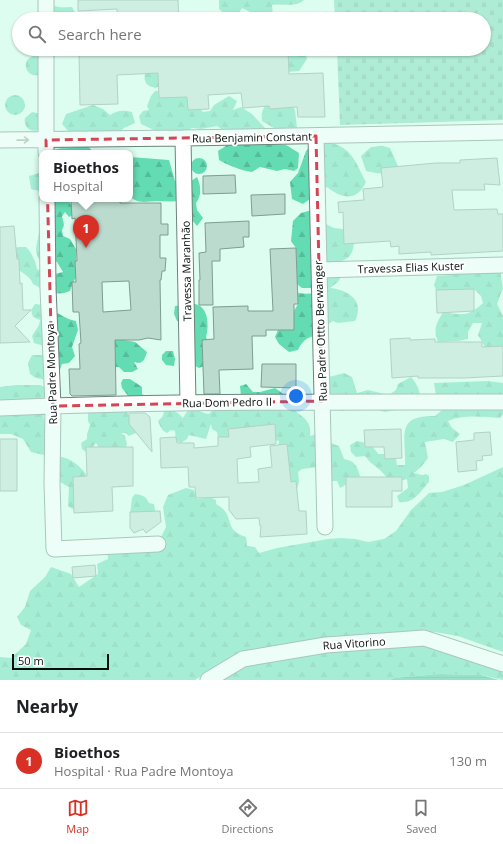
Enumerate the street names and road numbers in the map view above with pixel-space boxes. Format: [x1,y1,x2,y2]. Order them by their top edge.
street label: Rua Benjamin Constant [192,128,312,146]
street label: Travessa Maranhão [178,220,194,321]
street label: Travessa Elias Kuster [357,258,465,276]
street label: Rua Padre Ottto Berwanger [310,260,330,402]
street label: Rua Padre Montoya [42,323,60,425]
street label: Rua Dom Pedro II [182,394,272,410]
street label: Rua Vitorino [322,633,386,653]

